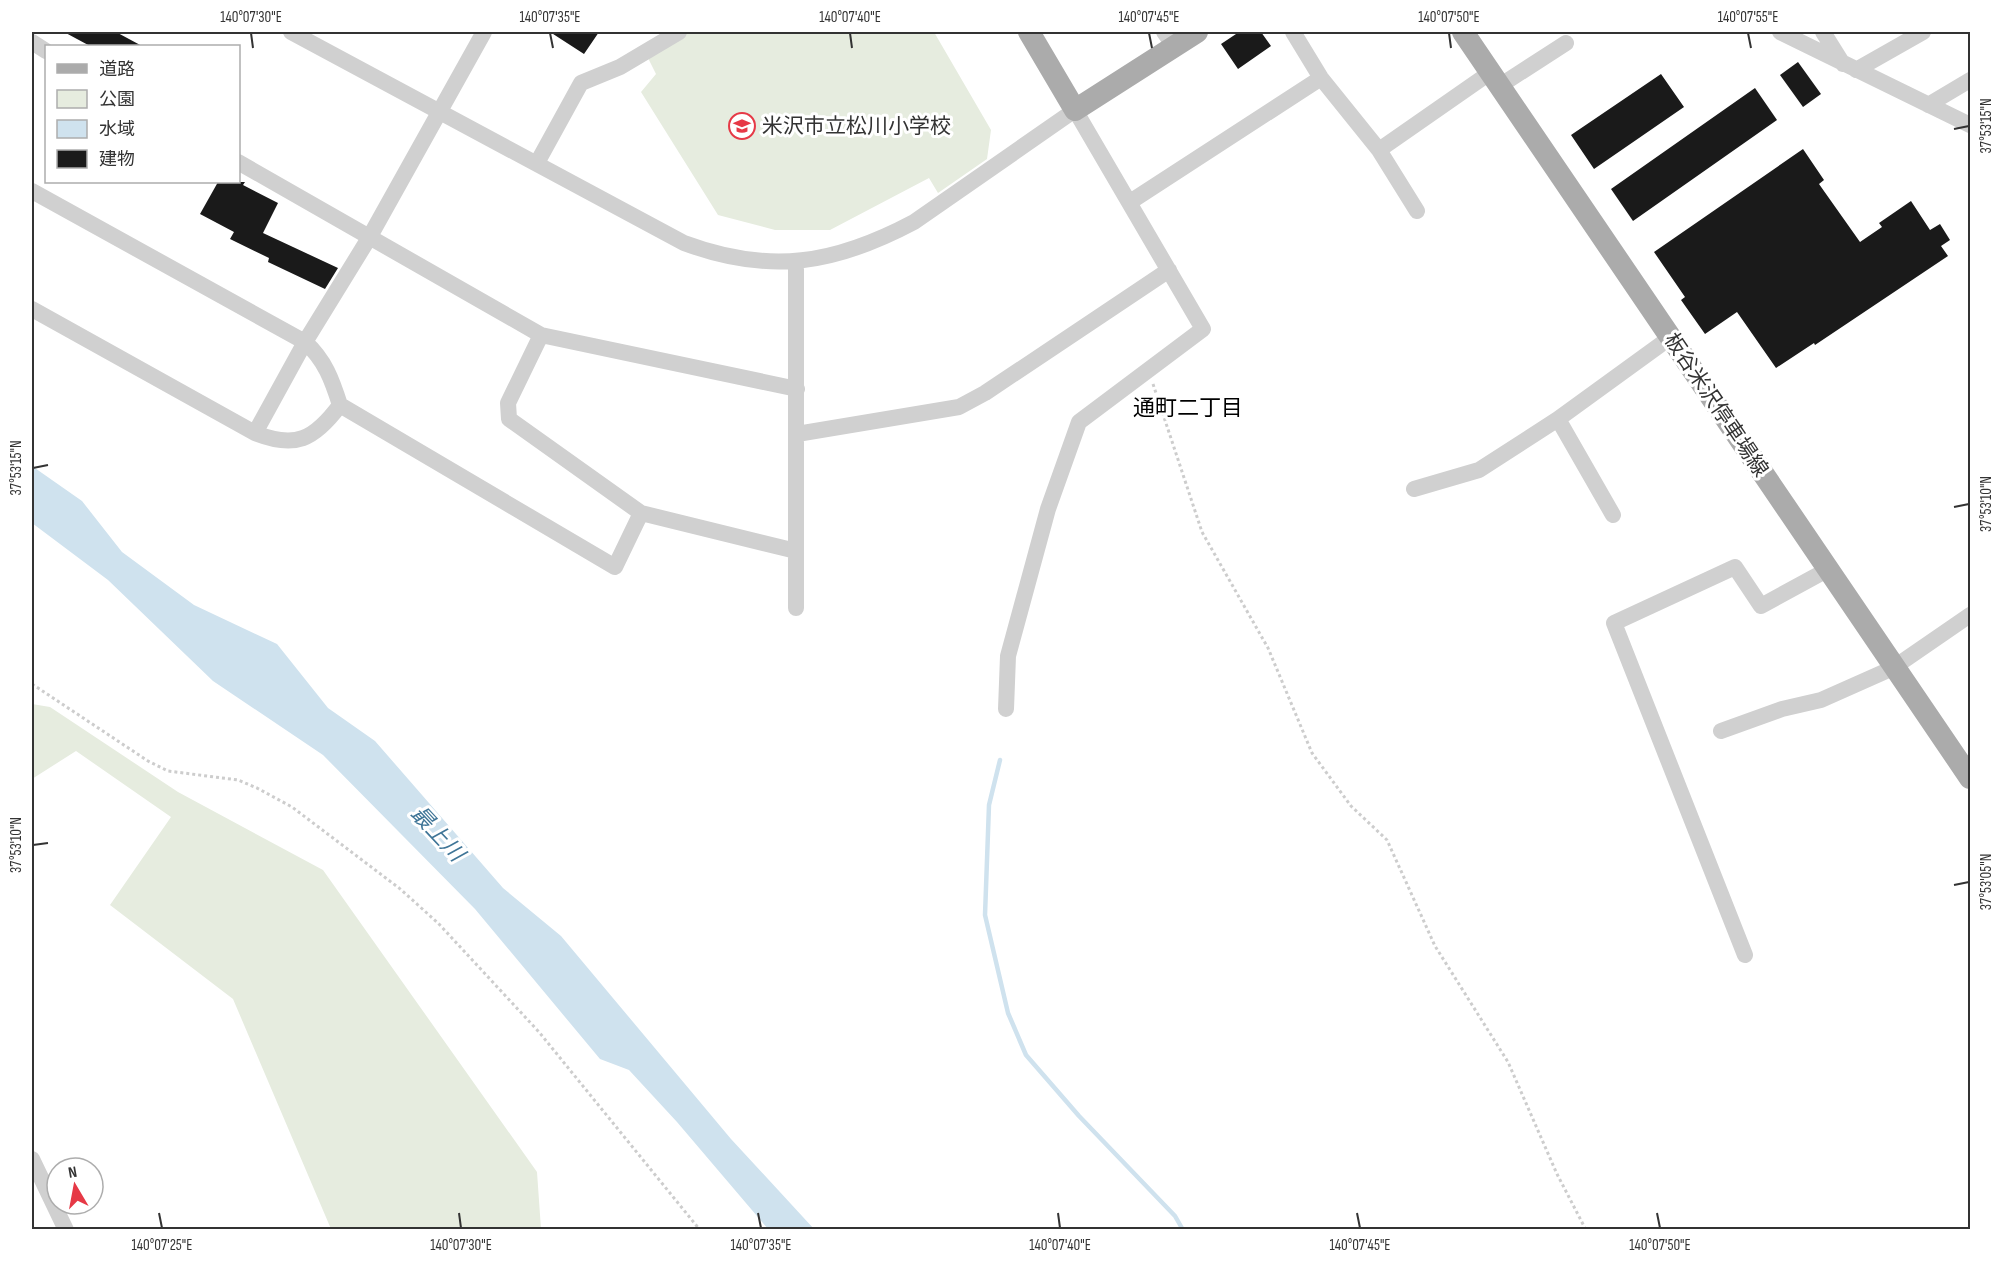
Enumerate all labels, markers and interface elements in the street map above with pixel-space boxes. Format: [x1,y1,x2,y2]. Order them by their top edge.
text: 140°07'30"E [220,8,282,27]
text: 140°07'35"E [520,8,580,27]
text: 140°07'40"E [819,8,881,27]
text: 140°07'45"E [1118,8,1180,27]
text: 140°07'50"E [1418,8,1480,27]
text: 140°07'55"E [1718,8,1778,27]
legend [45,45,240,183]
text: 道路 [99,59,135,80]
text: 公園 [99,89,135,110]
text: 37°53'15"N [1977,98,1996,154]
school or university icon: 米沢市立松川小学校 [727,111,757,141]
place label: 米沢市立松川小学校 [762,114,951,139]
text: 水域 [99,119,135,140]
text: 建物 [99,149,135,170]
street label: 板谷米沢停車場線 [1659,328,1773,482]
district label: 通町二丁目 [1133,395,1243,422]
text: 37°53'15"N [7,440,26,496]
text: 37°53'10"N [1977,476,1996,532]
water label: 最上川 [405,801,471,869]
text: 37°53'10"N [7,817,26,873]
text: 37°53'05"N [1977,854,1996,910]
north arrow [45,1156,105,1216]
text: N [67,1163,79,1183]
text: 140°07'25"E [132,1236,192,1255]
text: 140°07'30"E [430,1236,492,1255]
text: 140°07'35"E [731,1236,791,1255]
text: 140°07'40"E [1029,1236,1091,1255]
text: 140°07'45"E [1329,1236,1391,1255]
text: 140°07'50"E [1629,1236,1691,1255]

